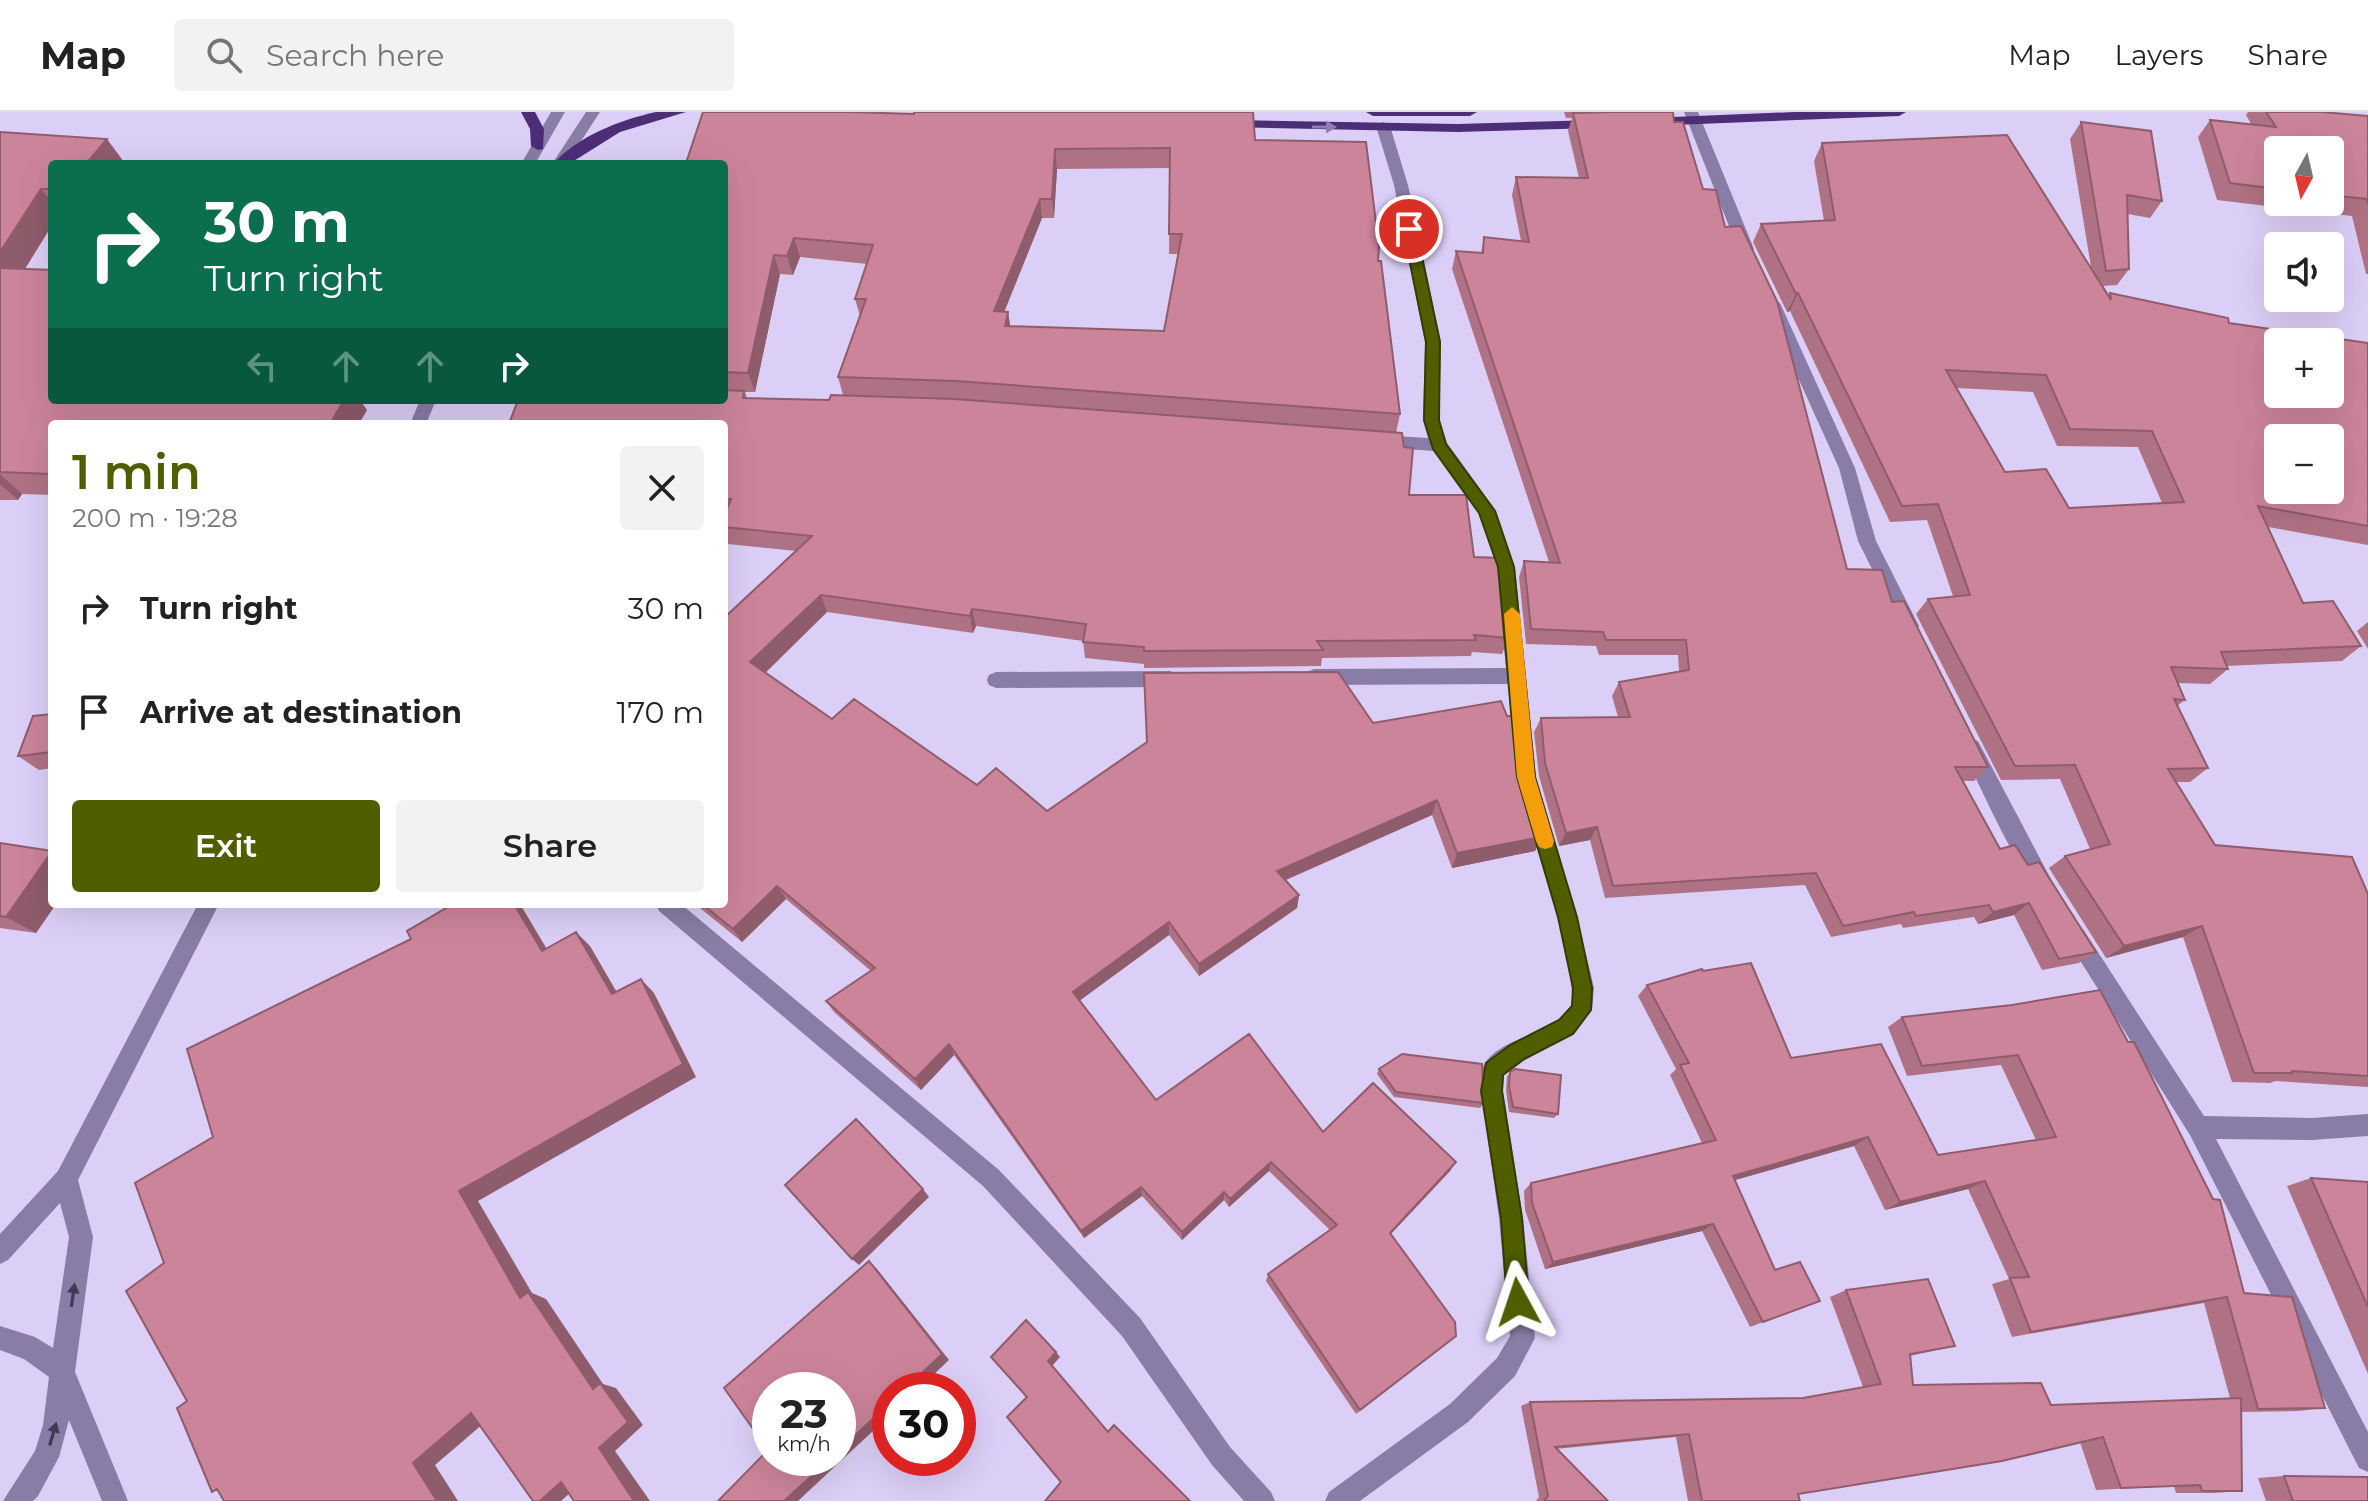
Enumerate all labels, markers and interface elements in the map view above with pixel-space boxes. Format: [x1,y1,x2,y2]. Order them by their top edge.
search box [174,19,734,91]
text: Map [40,32,126,79]
icon: search [202,33,246,77]
text: Search here [266,37,444,74]
text: Map [2008,38,2071,72]
text: Layers [2115,38,2204,72]
text: Share [2248,38,2328,72]
one-way arrow [1312,121,1337,133]
north arrow [2264,136,2344,216]
map controls [2264,136,2344,504]
text: 30 m [204,188,350,256]
icon: right [72,192,176,296]
pin [1375,195,1443,263]
icon: arrive [1387,207,1431,251]
button: sound [2264,232,2344,312]
text: Turn right [204,256,384,300]
button: + [2264,328,2344,408]
icon: left [240,344,284,388]
icon: ahead [324,344,368,388]
icon: ahead [408,344,452,388]
icon: right [492,344,536,388]
button: − [2264,424,2344,504]
text: 1 min [72,443,201,501]
button: close [620,446,704,530]
text: 200 m · 19:28 [72,502,238,534]
icon: right [72,586,116,630]
text: Turn right [140,590,297,627]
text: 30 m [628,590,704,627]
icon: arrive [72,690,116,734]
text: Arrive at destination [140,694,462,731]
text: 170 m [617,694,704,731]
button: Exit [72,800,380,892]
button: Share [396,800,704,892]
position arrow [1476,1260,1560,1344]
one-way arrow [67,1282,80,1307]
speed limit sign: 30 [872,1372,976,1476]
text: 23 [780,1389,828,1438]
one-way arrow [48,1421,60,1446]
text: km/h [777,1432,831,1456]

